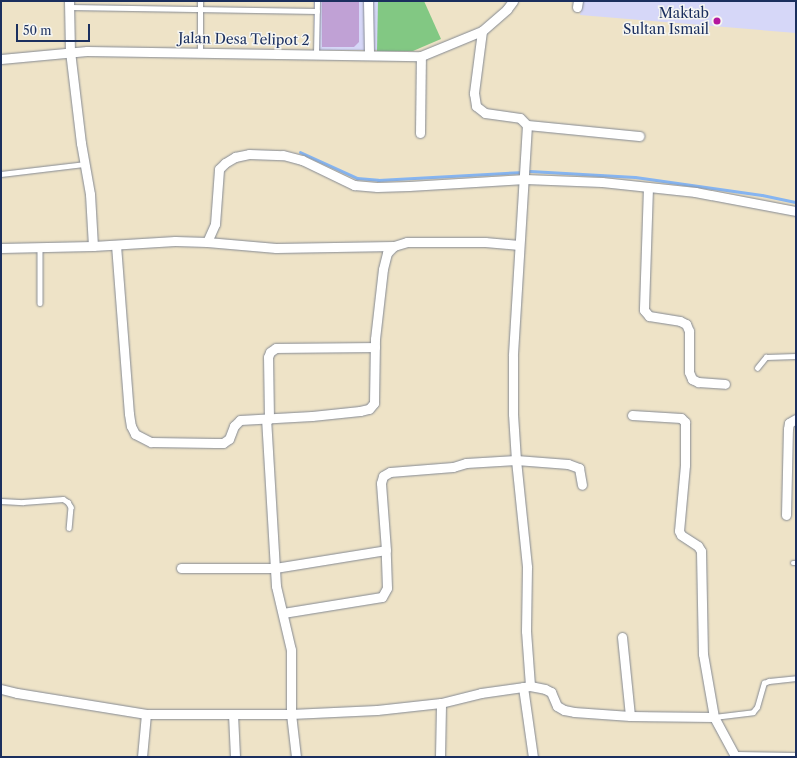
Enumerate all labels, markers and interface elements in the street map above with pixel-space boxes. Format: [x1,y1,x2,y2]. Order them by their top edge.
place label: Maktab Sultan Ismail [623,5,709,38]
scale bar [18,16,92,42]
marker: Maktab Sultan Ismail [712,16,722,26]
text: 50 m [23,23,52,38]
street label: Jalan Desa Telipot 2 [178,29,310,49]

